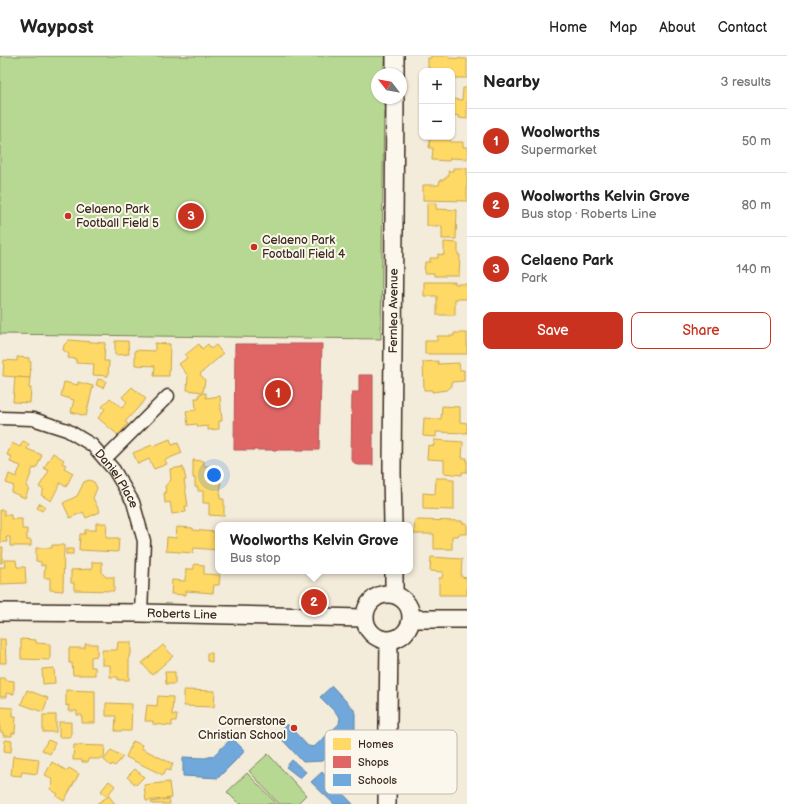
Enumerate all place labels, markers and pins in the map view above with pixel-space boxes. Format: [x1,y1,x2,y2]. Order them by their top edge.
pin: 3 [178,201,204,231]
place label: Celaeno Park Football Field 5 [76,202,159,231]
marker: Celaeno Park Football Field 5 [63,211,73,221]
place label: Celaeno Park Football Field 4 [262,233,346,262]
marker: Celaeno Park Football Field 4 [249,242,259,252]
pin: 1 [265,378,291,408]
pin: 2 [301,587,327,617]
place label: Cornerstone Christian School [198,714,286,743]
marker: Cornerstone Christian School [289,723,299,733]

